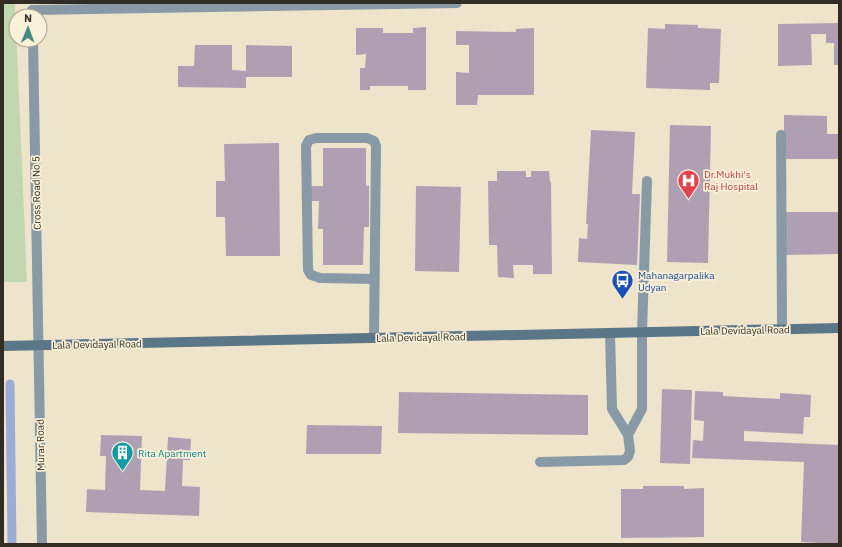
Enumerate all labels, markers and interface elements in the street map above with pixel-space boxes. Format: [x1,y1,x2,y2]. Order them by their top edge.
north arrow [8,8,48,48]
text: N [24,11,32,25]
street label: Cross Road No 5 [29,156,44,230]
hospital icon: Dr.Mukhi's Raj Hospital [675,167,701,200]
place label: Dr.Mukhi's Raj Hospital [704,168,758,193]
bus stop icon: Mahanagarpalika Udyan [610,268,636,301]
place label: Mahanagarpalika Udyan [638,269,715,294]
street label: Lala Devidayal Road [700,323,790,338]
street label: Lala Devidayal Road [376,330,466,345]
street label: Lala Devidayal Road [52,337,142,352]
street label: Murar Road [34,419,47,471]
building icon: Rita Apartment [110,440,136,473]
place label: Rita Apartment [138,447,207,460]

